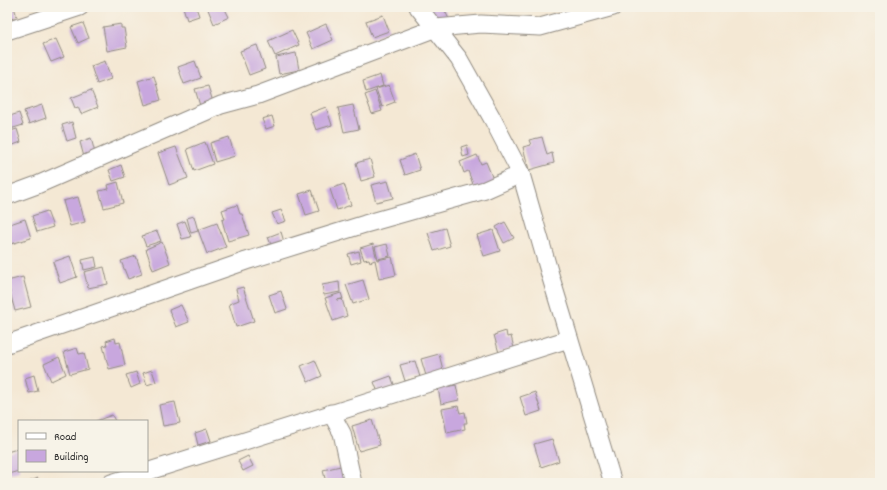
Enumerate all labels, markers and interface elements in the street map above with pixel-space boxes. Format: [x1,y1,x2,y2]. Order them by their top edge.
legend [18,420,148,472]
text: Road [54,429,76,446]
text: Building [54,449,89,466]

